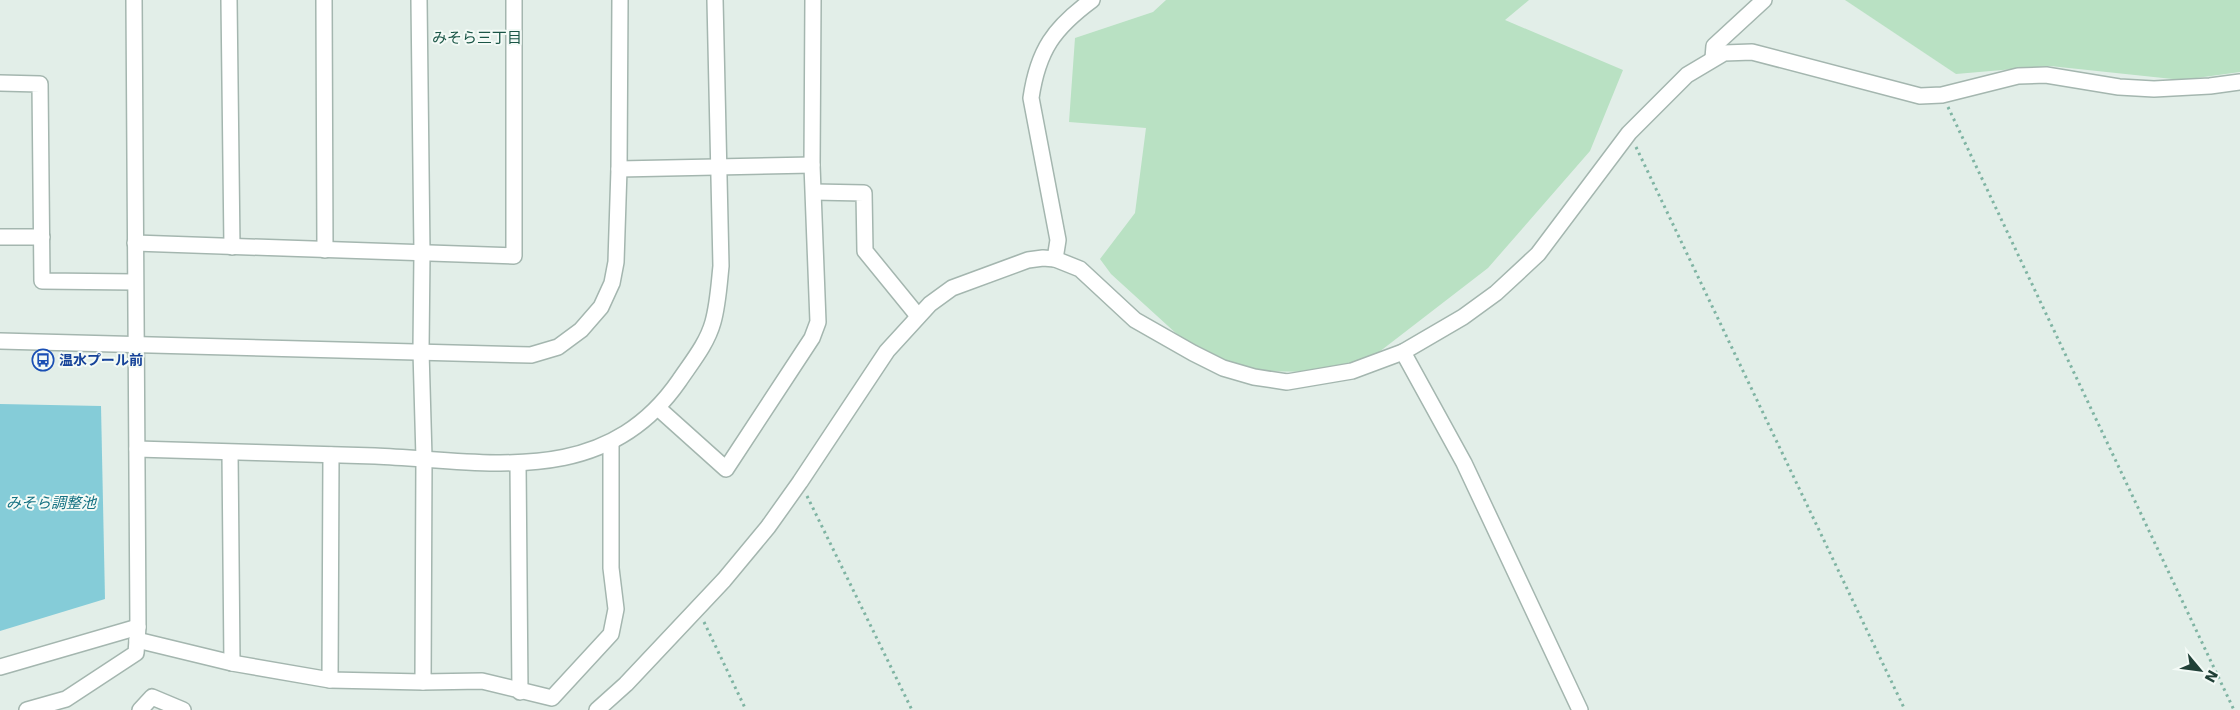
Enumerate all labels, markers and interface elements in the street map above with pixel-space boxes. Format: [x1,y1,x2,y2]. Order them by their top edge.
district label: みそら三丁目 [432,29,522,47]
bus stop icon: 温水プール前 [31,348,55,372]
place label: 温水プール前 [59,352,143,368]
water label: みそら調整池 [6,494,98,512]
north arrow [2175,645,2225,695]
text: N [2202,667,2221,685]

